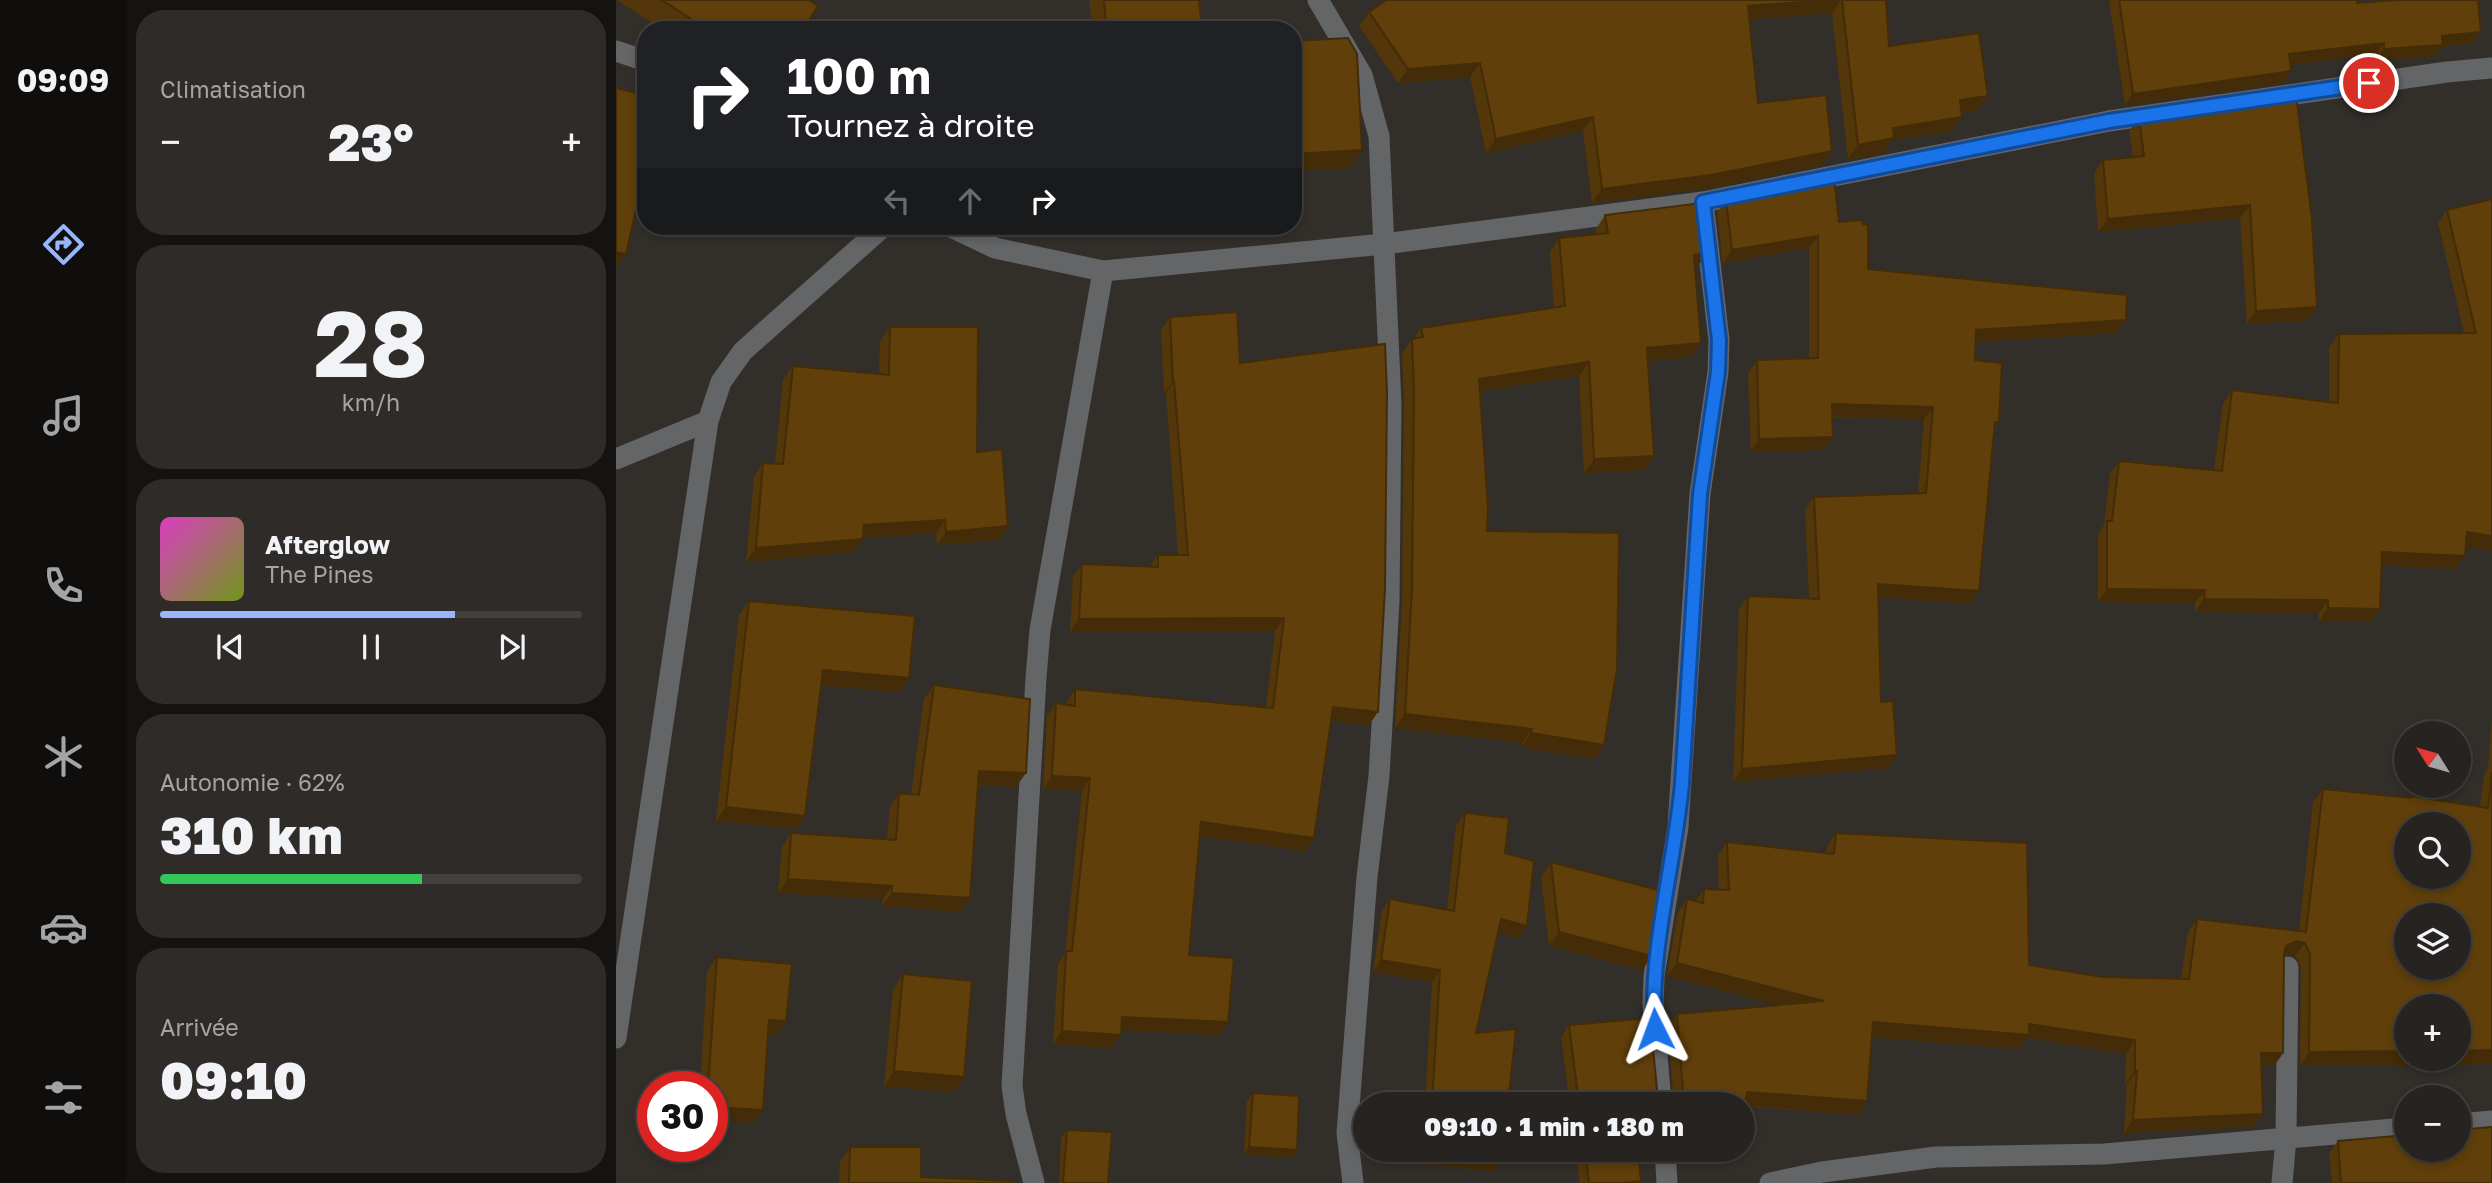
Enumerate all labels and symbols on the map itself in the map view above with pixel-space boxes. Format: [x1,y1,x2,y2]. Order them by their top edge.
pin [2339,53,2399,113]
north arrow [2394,721,2471,798]
position arrow [1618,992,1692,1066]
speed limit sign: 30 [637,1071,728,1162]

